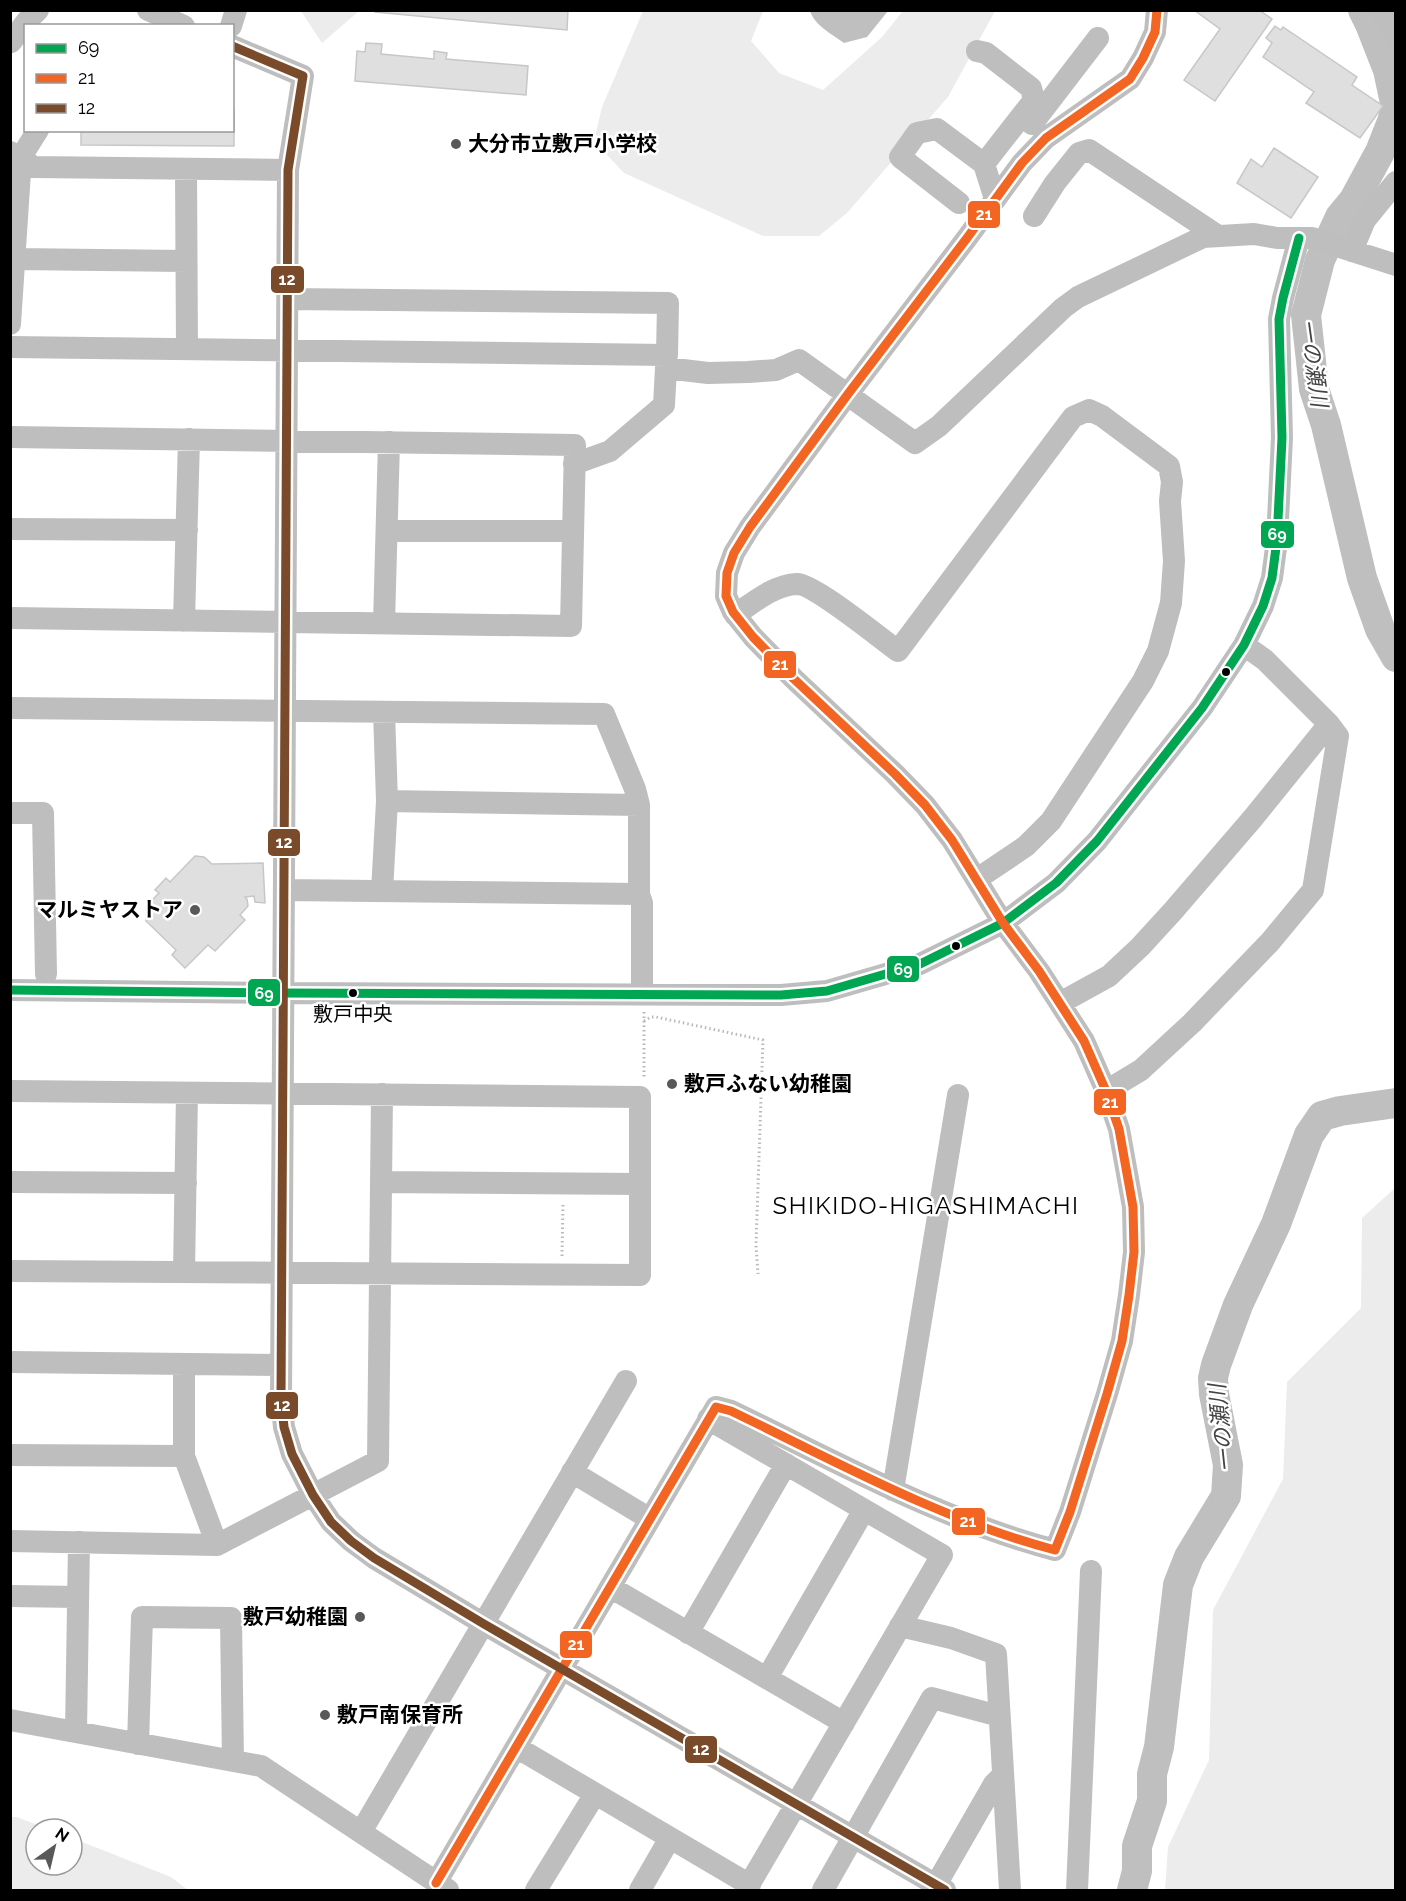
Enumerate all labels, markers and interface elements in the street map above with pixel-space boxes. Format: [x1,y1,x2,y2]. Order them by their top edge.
legend [24,24,234,132]
text: 69 [78,37,99,58]
text: 21 [78,67,95,88]
text: 12 [78,97,95,118]
place label: 大分市立敷戸小学校 [468,131,657,156]
marker: 大分市立敷戸小学校 [449,137,463,151]
line badge: 21 [967,200,1001,229]
text: 21 [976,205,993,224]
line badge: 12 [270,265,305,294]
text: 12 [279,270,295,289]
water label: 一の瀬川 [1295,318,1333,410]
line badge: 69 [1260,520,1295,549]
text: 69 [1267,525,1287,544]
line badge: 21 [763,650,797,679]
text: 21 [772,655,789,674]
unlabelled marker [1220,666,1232,678]
line badge: 12 [267,828,301,857]
text: 12 [276,833,292,852]
place label: マルミヤストア [36,897,183,922]
marker: マルミヤストア [188,903,202,917]
unlabelled marker [950,940,962,952]
line badge: 69 [886,955,920,983]
text: 69 [893,960,913,979]
line badge: 69 [247,978,281,1007]
text: 69 [254,984,274,1003]
marker: 敷戸中央 [347,987,359,999]
place label: 敷戸中央 [313,1002,393,1026]
place label: 敷戸ふない幼稚園 [684,1071,852,1096]
marker: 敷戸ふない幼稚園 [665,1077,679,1091]
line badge: 21 [1093,1088,1127,1116]
text: 21 [1102,1093,1119,1112]
district label: SHIKIDO-HIGASHIMACHI [773,1191,1079,1220]
water label: 一の瀬川 [1203,1381,1239,1473]
line badge: 12 [265,1391,299,1420]
text: 12 [274,1396,290,1415]
line badge: 21 [951,1507,986,1536]
text: 21 [960,1512,977,1531]
place label: 敷戸幼稚園 [243,1604,348,1629]
marker: 敷戸幼稚園 [353,1610,367,1624]
line badge: 21 [559,1630,593,1659]
text: 21 [568,1635,585,1654]
place label: 敷戸南保育所 [337,1702,463,1727]
marker: 敷戸南保育所 [318,1708,332,1722]
line badge: 12 [684,1735,718,1764]
text: 12 [693,1740,709,1759]
north arrow [24,1817,84,1877]
text: N [52,1824,72,1846]

